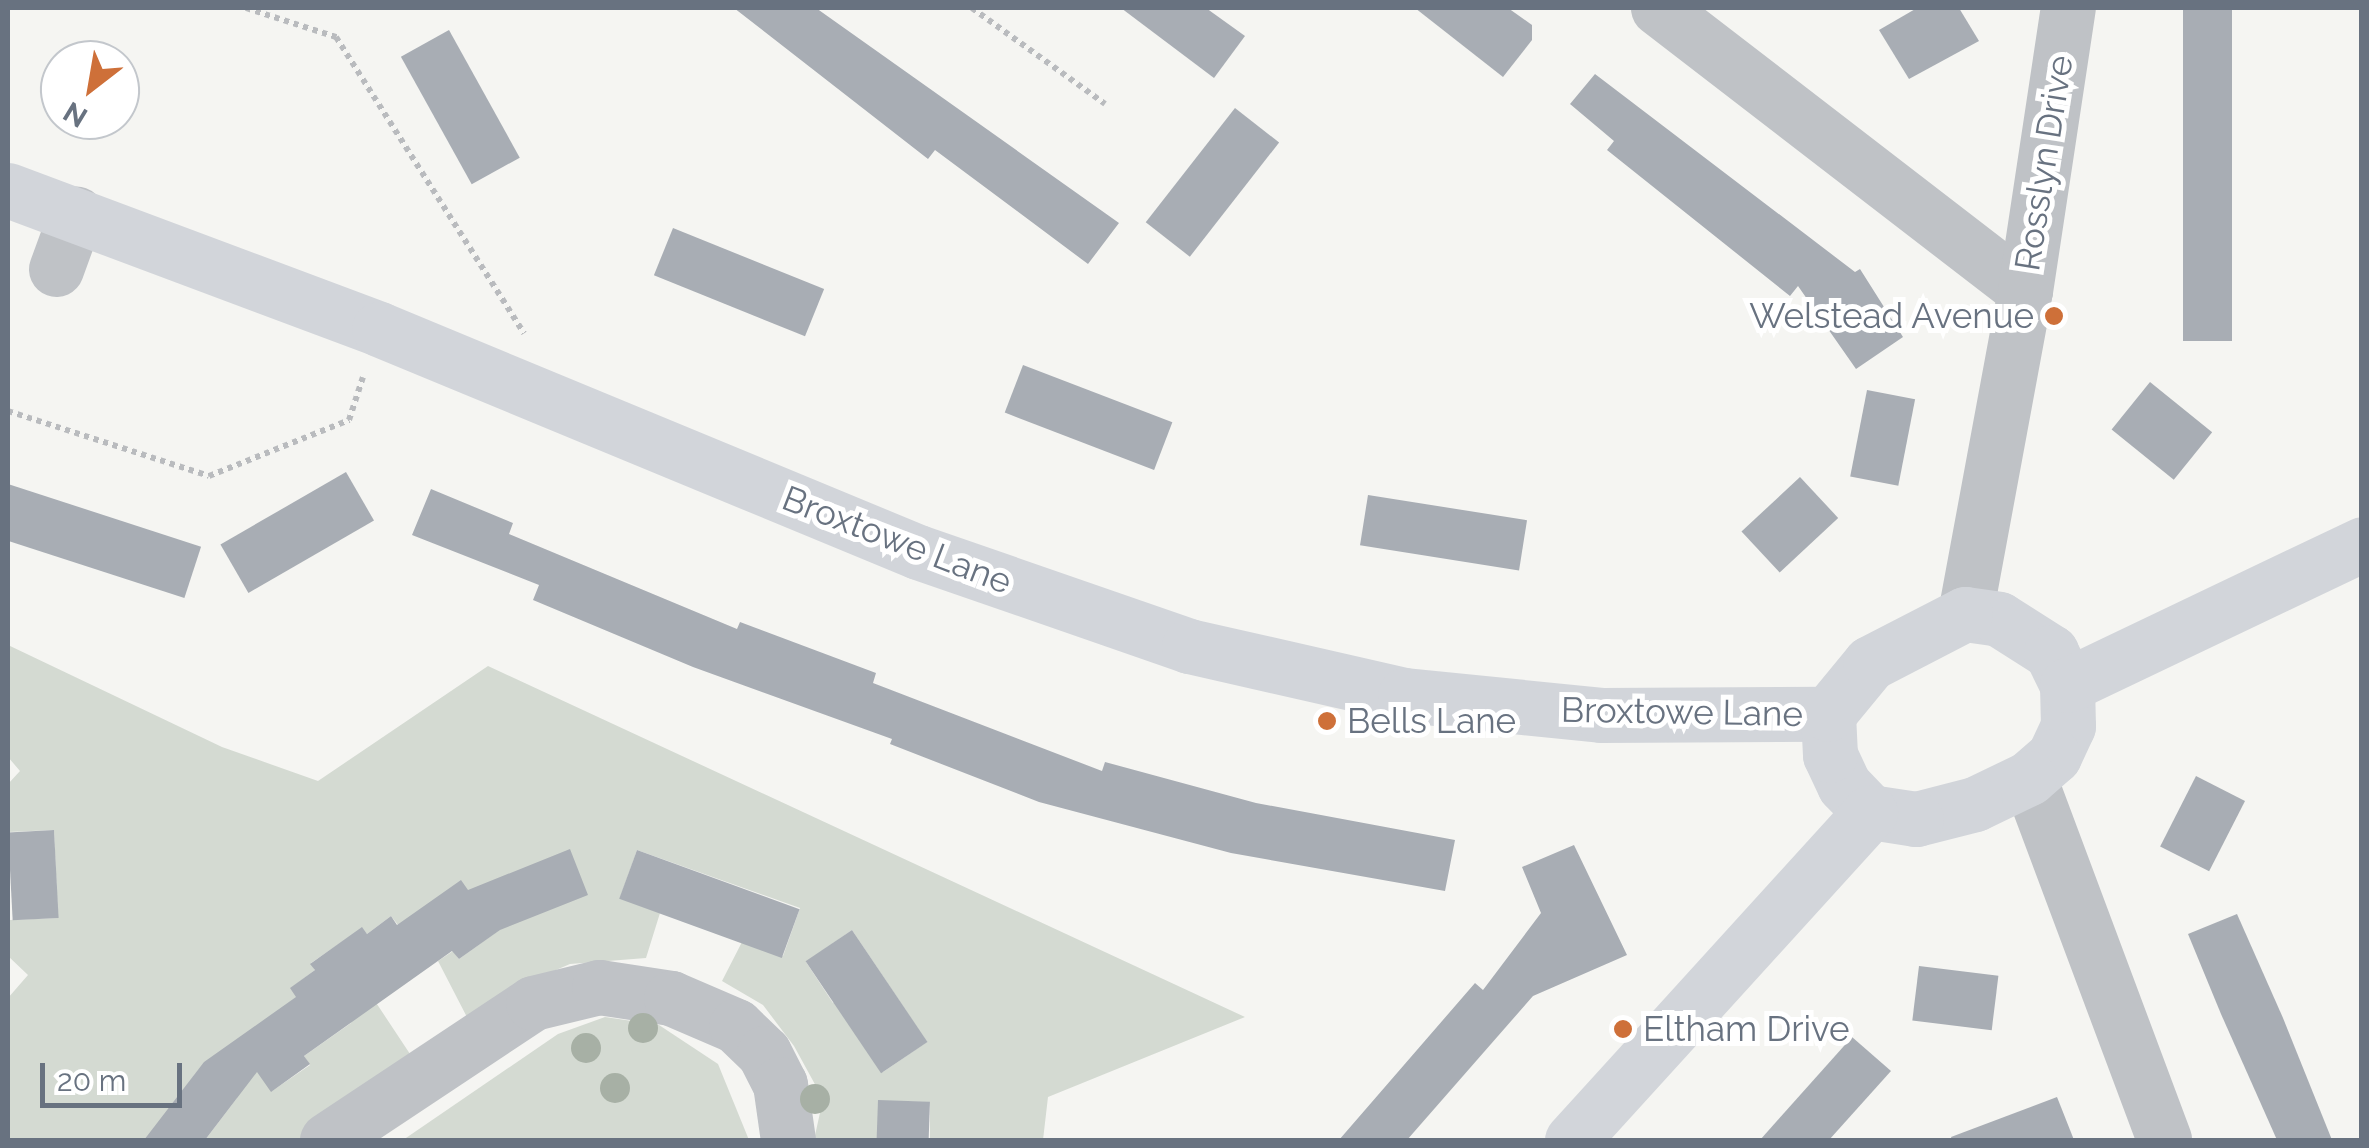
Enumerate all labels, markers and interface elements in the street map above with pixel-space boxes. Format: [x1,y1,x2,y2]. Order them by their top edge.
north arrow [40,40,140,140]
street label: Rosslyn Drive [2006,52,2082,274]
text: N [58,95,93,134]
place label: Welstead Avenue [1748,295,2034,337]
marker: Welstead Avenue [2043,305,2065,327]
street label: Broxtowe Lane [777,477,1017,603]
street label: Broxtowe Lane [1561,689,1803,735]
place label: Bells Lane [1347,700,1516,742]
marker: Bells Lane [1316,710,1338,732]
place label: Eltham Drive [1643,1008,1850,1050]
marker: Eltham Drive [1612,1018,1634,1040]
scale bar [45,1043,188,1105]
text: 20 m [57,1063,126,1098]

